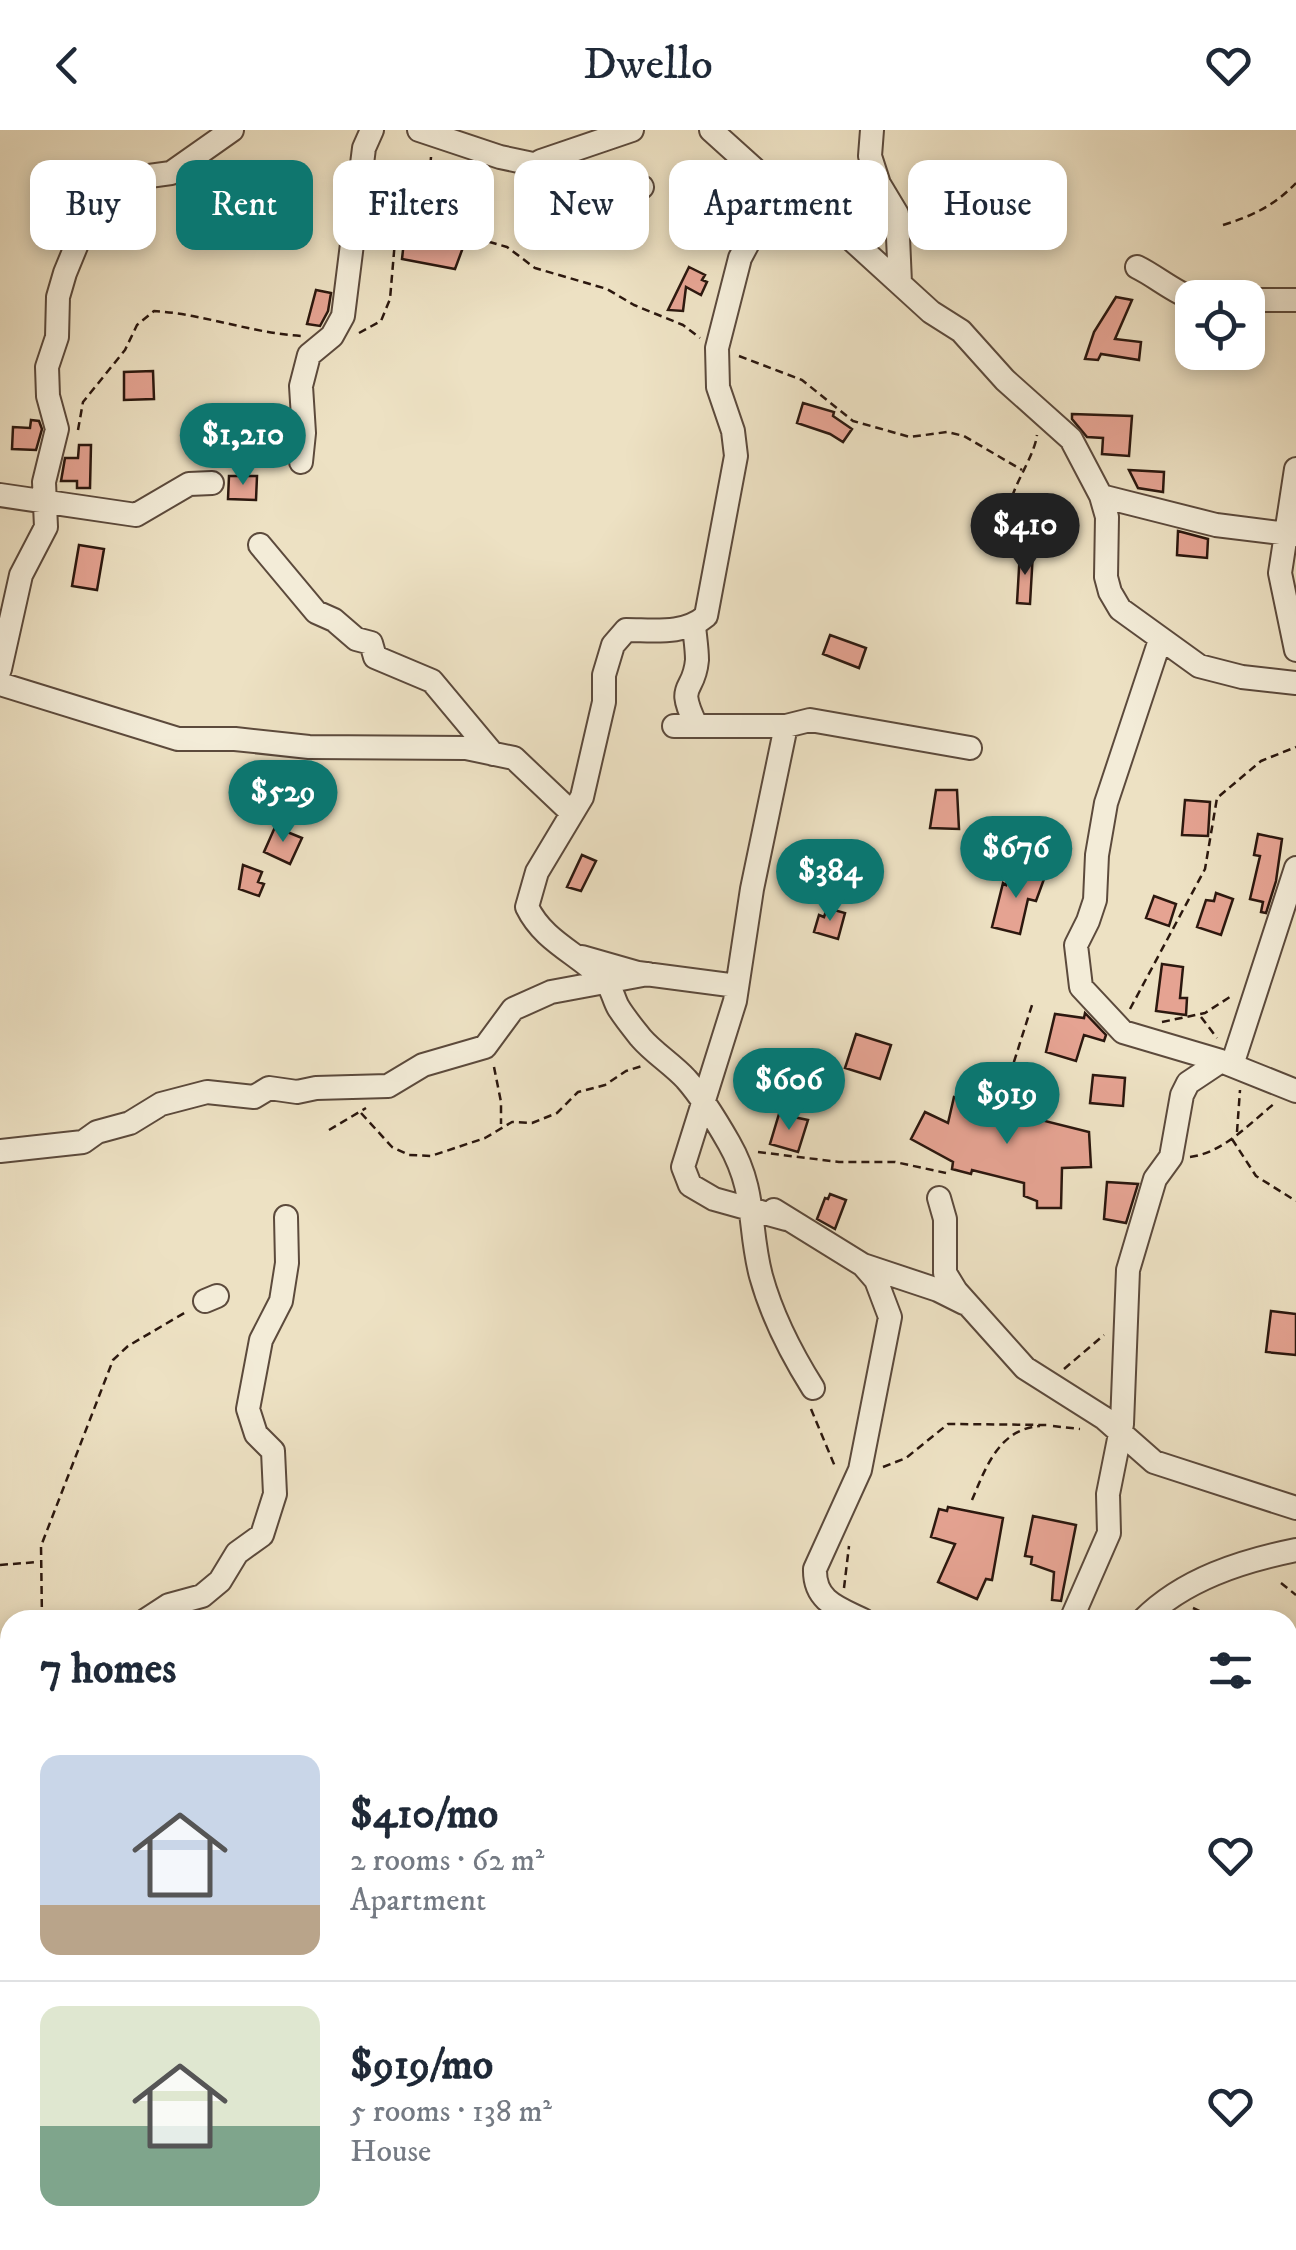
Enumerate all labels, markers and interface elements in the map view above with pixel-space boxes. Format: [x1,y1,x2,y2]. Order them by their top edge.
text: Dwello [583,37,713,93]
icon: back [40,38,95,93]
icon: heart [1201,38,1256,93]
chip: Buy [30,160,156,250]
chip: Rent [176,160,313,250]
chip: Filters [333,160,494,250]
chip: New [514,160,649,250]
chip: Apartment [669,160,888,250]
chip: House [908,160,1067,250]
map controls [1175,280,1265,370]
button: locate [1175,280,1265,370]
pin: $1,210 [162,403,324,488]
text: $1,210 [202,415,284,455]
pin: $410 [966,493,1084,578]
text: $410 [993,505,1057,545]
pin: $529 [224,760,342,845]
text: $529 [250,772,316,812]
pin: $676 [957,816,1075,901]
text: $676 [982,828,1050,868]
pin: $384 [771,839,889,924]
text: $384 [798,851,862,891]
pin: $606 [730,1048,848,1133]
text: $606 [755,1060,823,1100]
pin: $919 [948,1062,1066,1147]
text: $919 [977,1074,1037,1114]
icon: filters [1203,1643,1258,1698]
text: 7 homes [40,1644,176,1696]
text: $410/mo [350,1789,498,1841]
icon: home [120,1795,240,1915]
icon: heart [1203,1828,1258,1883]
text: 2 rooms · 62 m² [350,1841,544,1881]
text: Apartment [350,1881,486,1921]
text: $919/mo [350,2040,493,2092]
icon: home [120,2046,240,2166]
icon: heart [1203,2079,1258,2134]
text: 5 rooms · 138 m² [350,2092,552,2132]
text: House [350,2132,431,2172]

